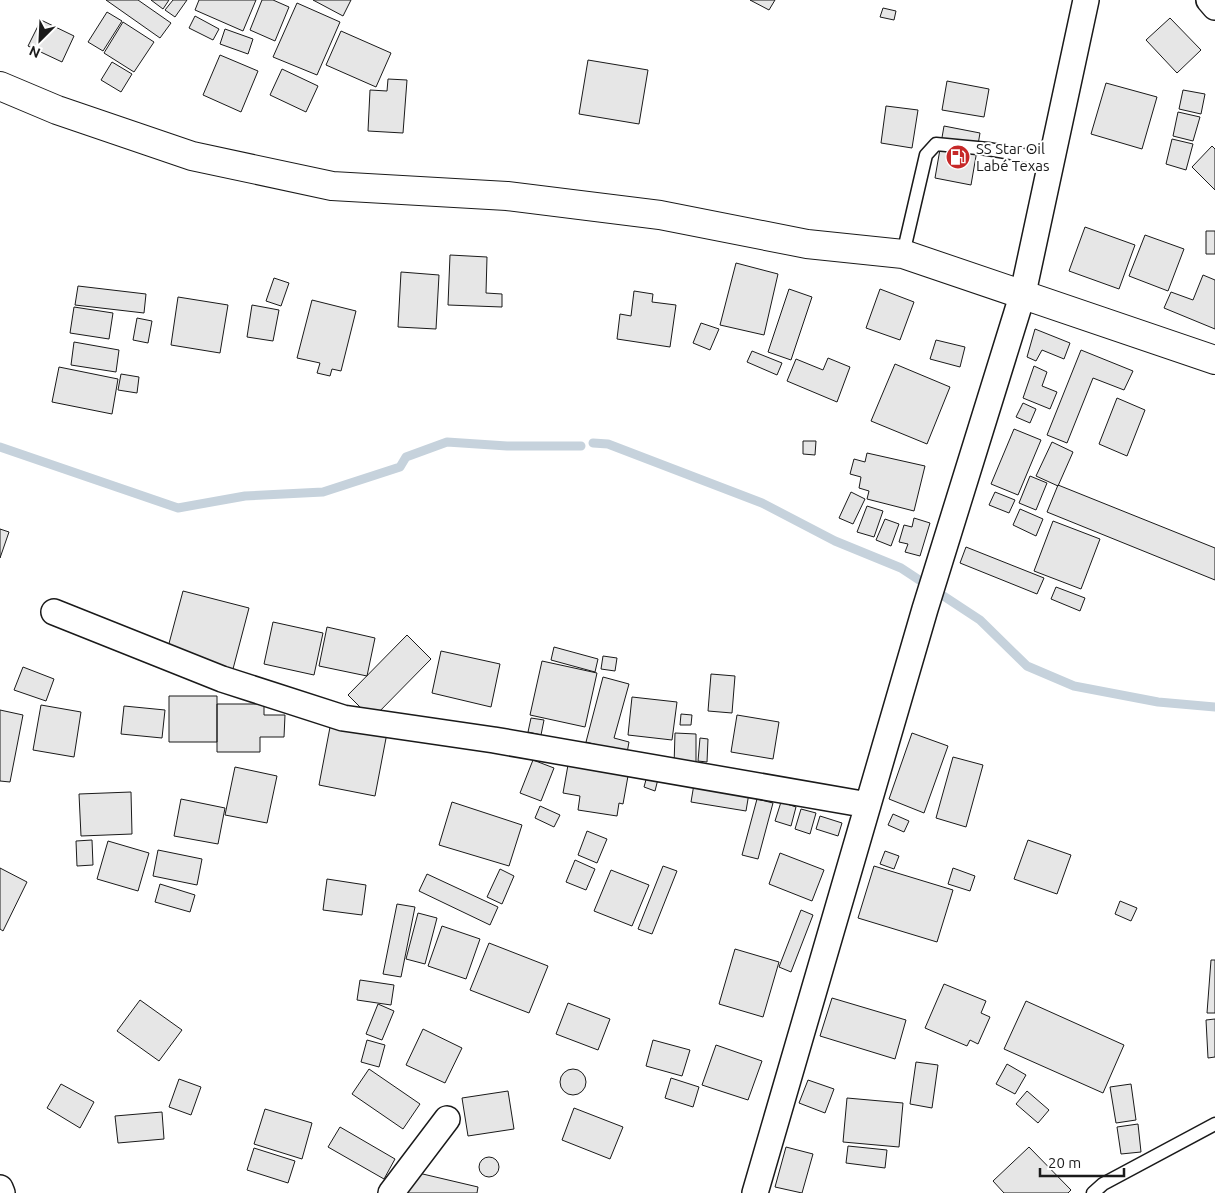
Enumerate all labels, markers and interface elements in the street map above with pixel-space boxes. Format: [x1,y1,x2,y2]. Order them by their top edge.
north arrow [15,15,65,65]
text: N [27,42,43,61]
place label: SS Star Oil Labé Texas [976,140,1050,174]
fuel station icon: SS Star Oil Labé Texas [945,144,971,170]
scale bar [1040,1146,1124,1178]
text: 20 m [1048,1154,1081,1171]

